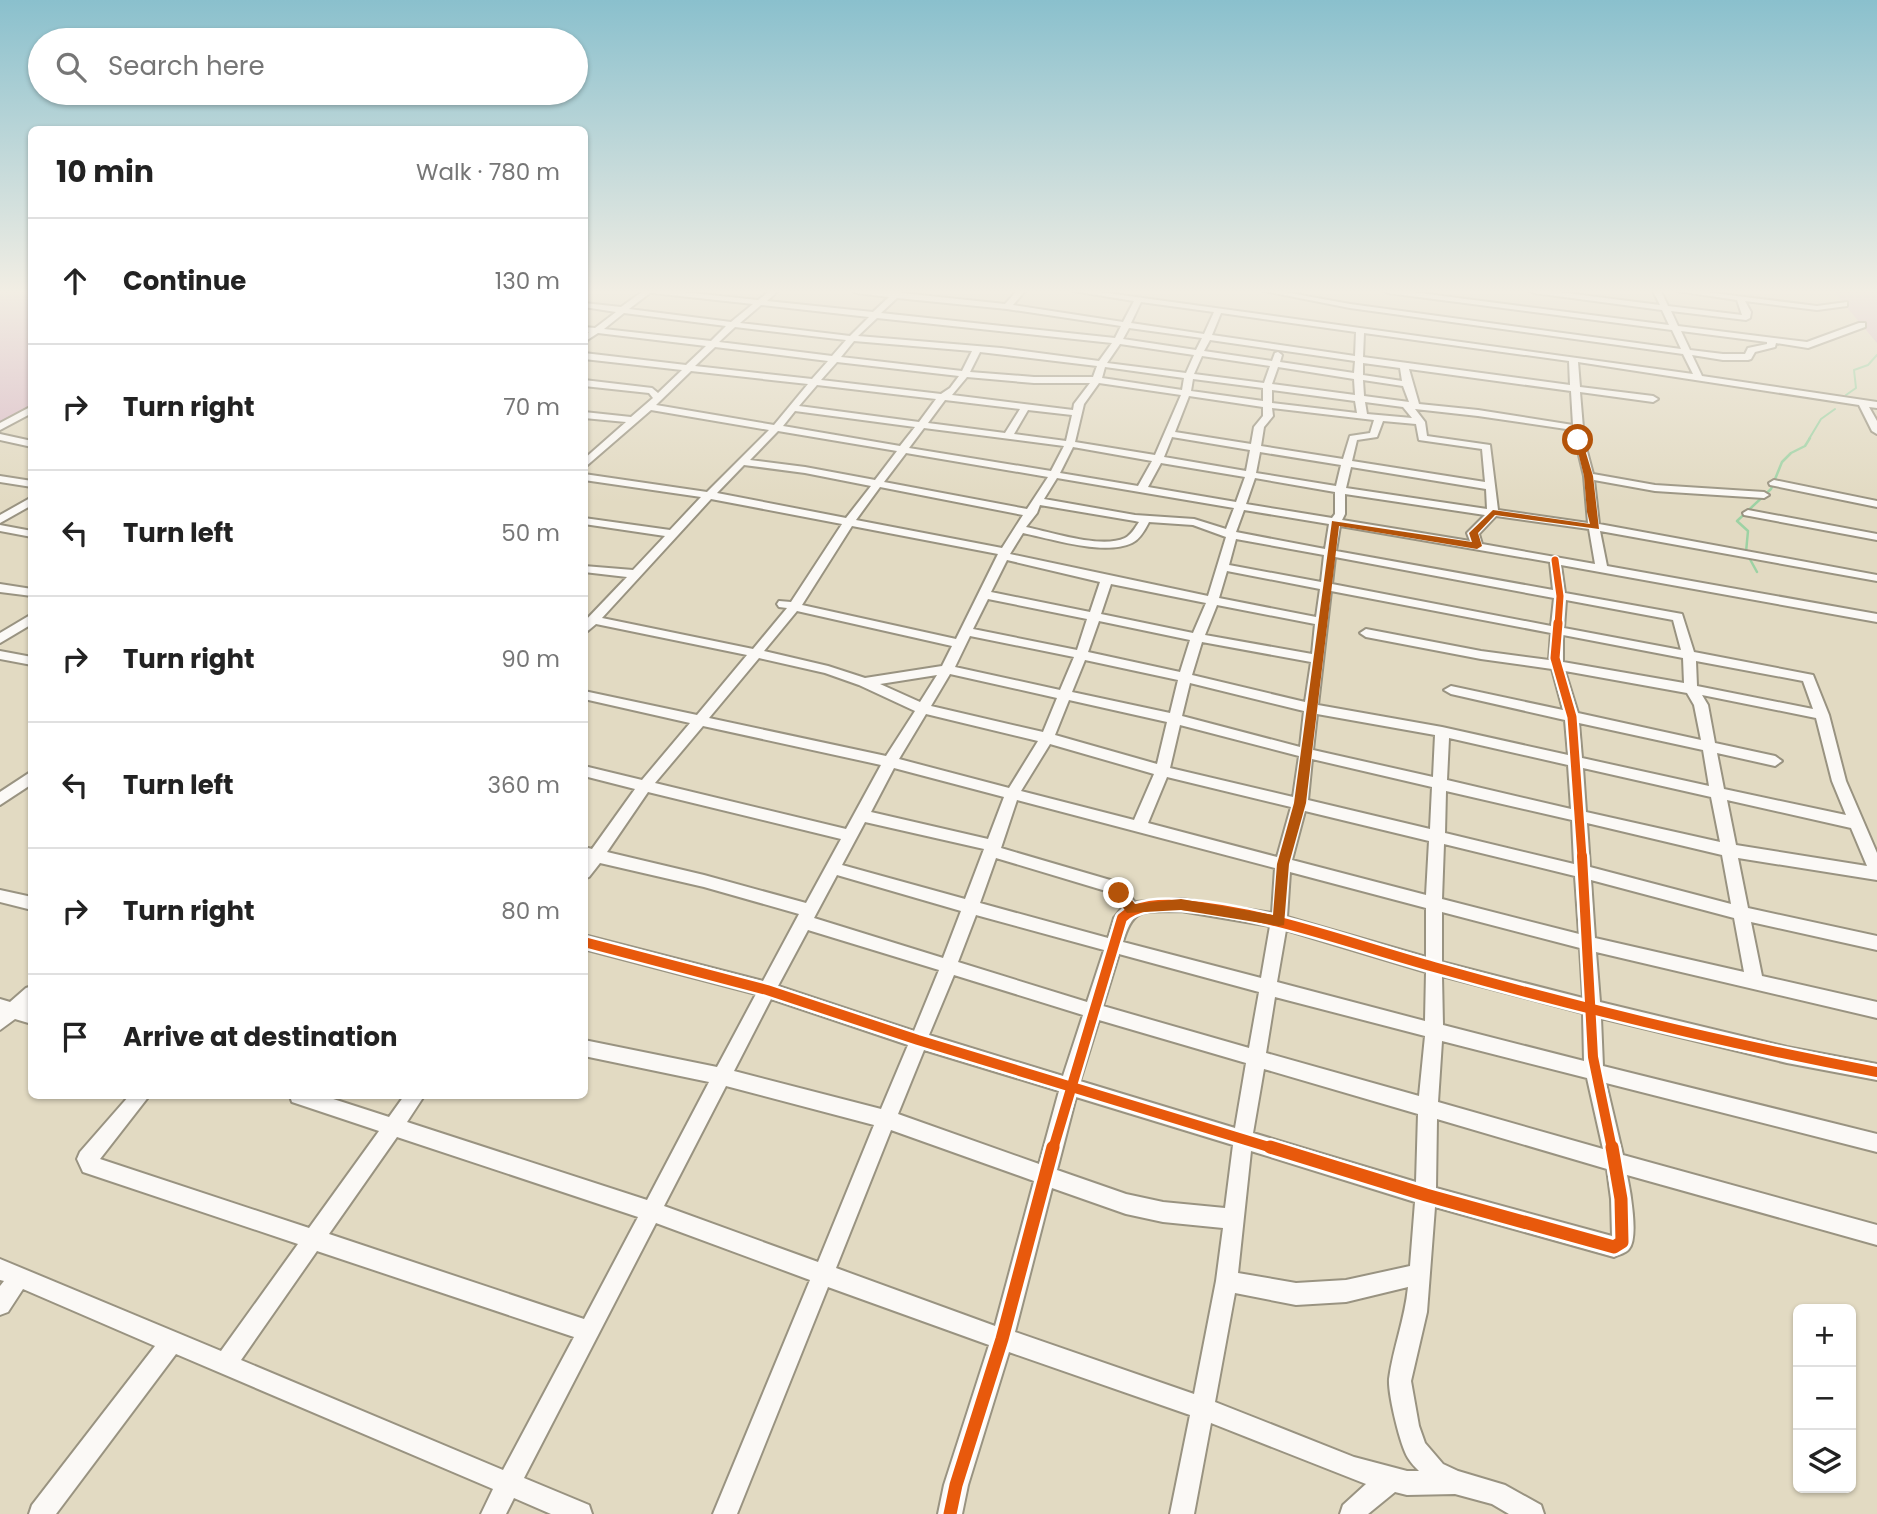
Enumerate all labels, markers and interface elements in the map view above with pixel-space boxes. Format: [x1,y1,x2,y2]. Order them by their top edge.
search box [28,28,588,105]
icon: search [52,48,90,86]
text: Search here [108,48,265,84]
text: 10 min [56,150,154,193]
text: Walk · 780 m [416,156,560,188]
icon: ahead [56,262,94,300]
text: Continue [123,263,246,299]
text: 130 m [495,265,560,297]
icon: right [56,388,94,426]
text: Turn right [123,389,255,425]
text: 70 m [503,391,560,423]
route start [1562,424,1593,455]
icon: left [56,514,94,552]
text: Turn left [123,515,234,551]
text: 50 m [501,517,560,549]
icon: right [56,640,94,678]
text: Turn right [123,641,255,677]
text: 90 m [501,643,560,675]
icon: left [56,766,94,804]
text: Turn left [123,767,234,803]
text: 360 m [488,769,560,801]
route end [1103,877,1134,908]
icon: right [56,892,94,930]
text: Turn right [123,893,255,929]
text: 80 m [501,895,560,927]
icon: arrive [56,1018,94,1056]
text: Arrive at destination [123,1019,398,1055]
map controls [1793,1304,1856,1493]
button: + [1793,1304,1856,1367]
button: − [1793,1367,1856,1430]
button: layers [1793,1430,1856,1493]

